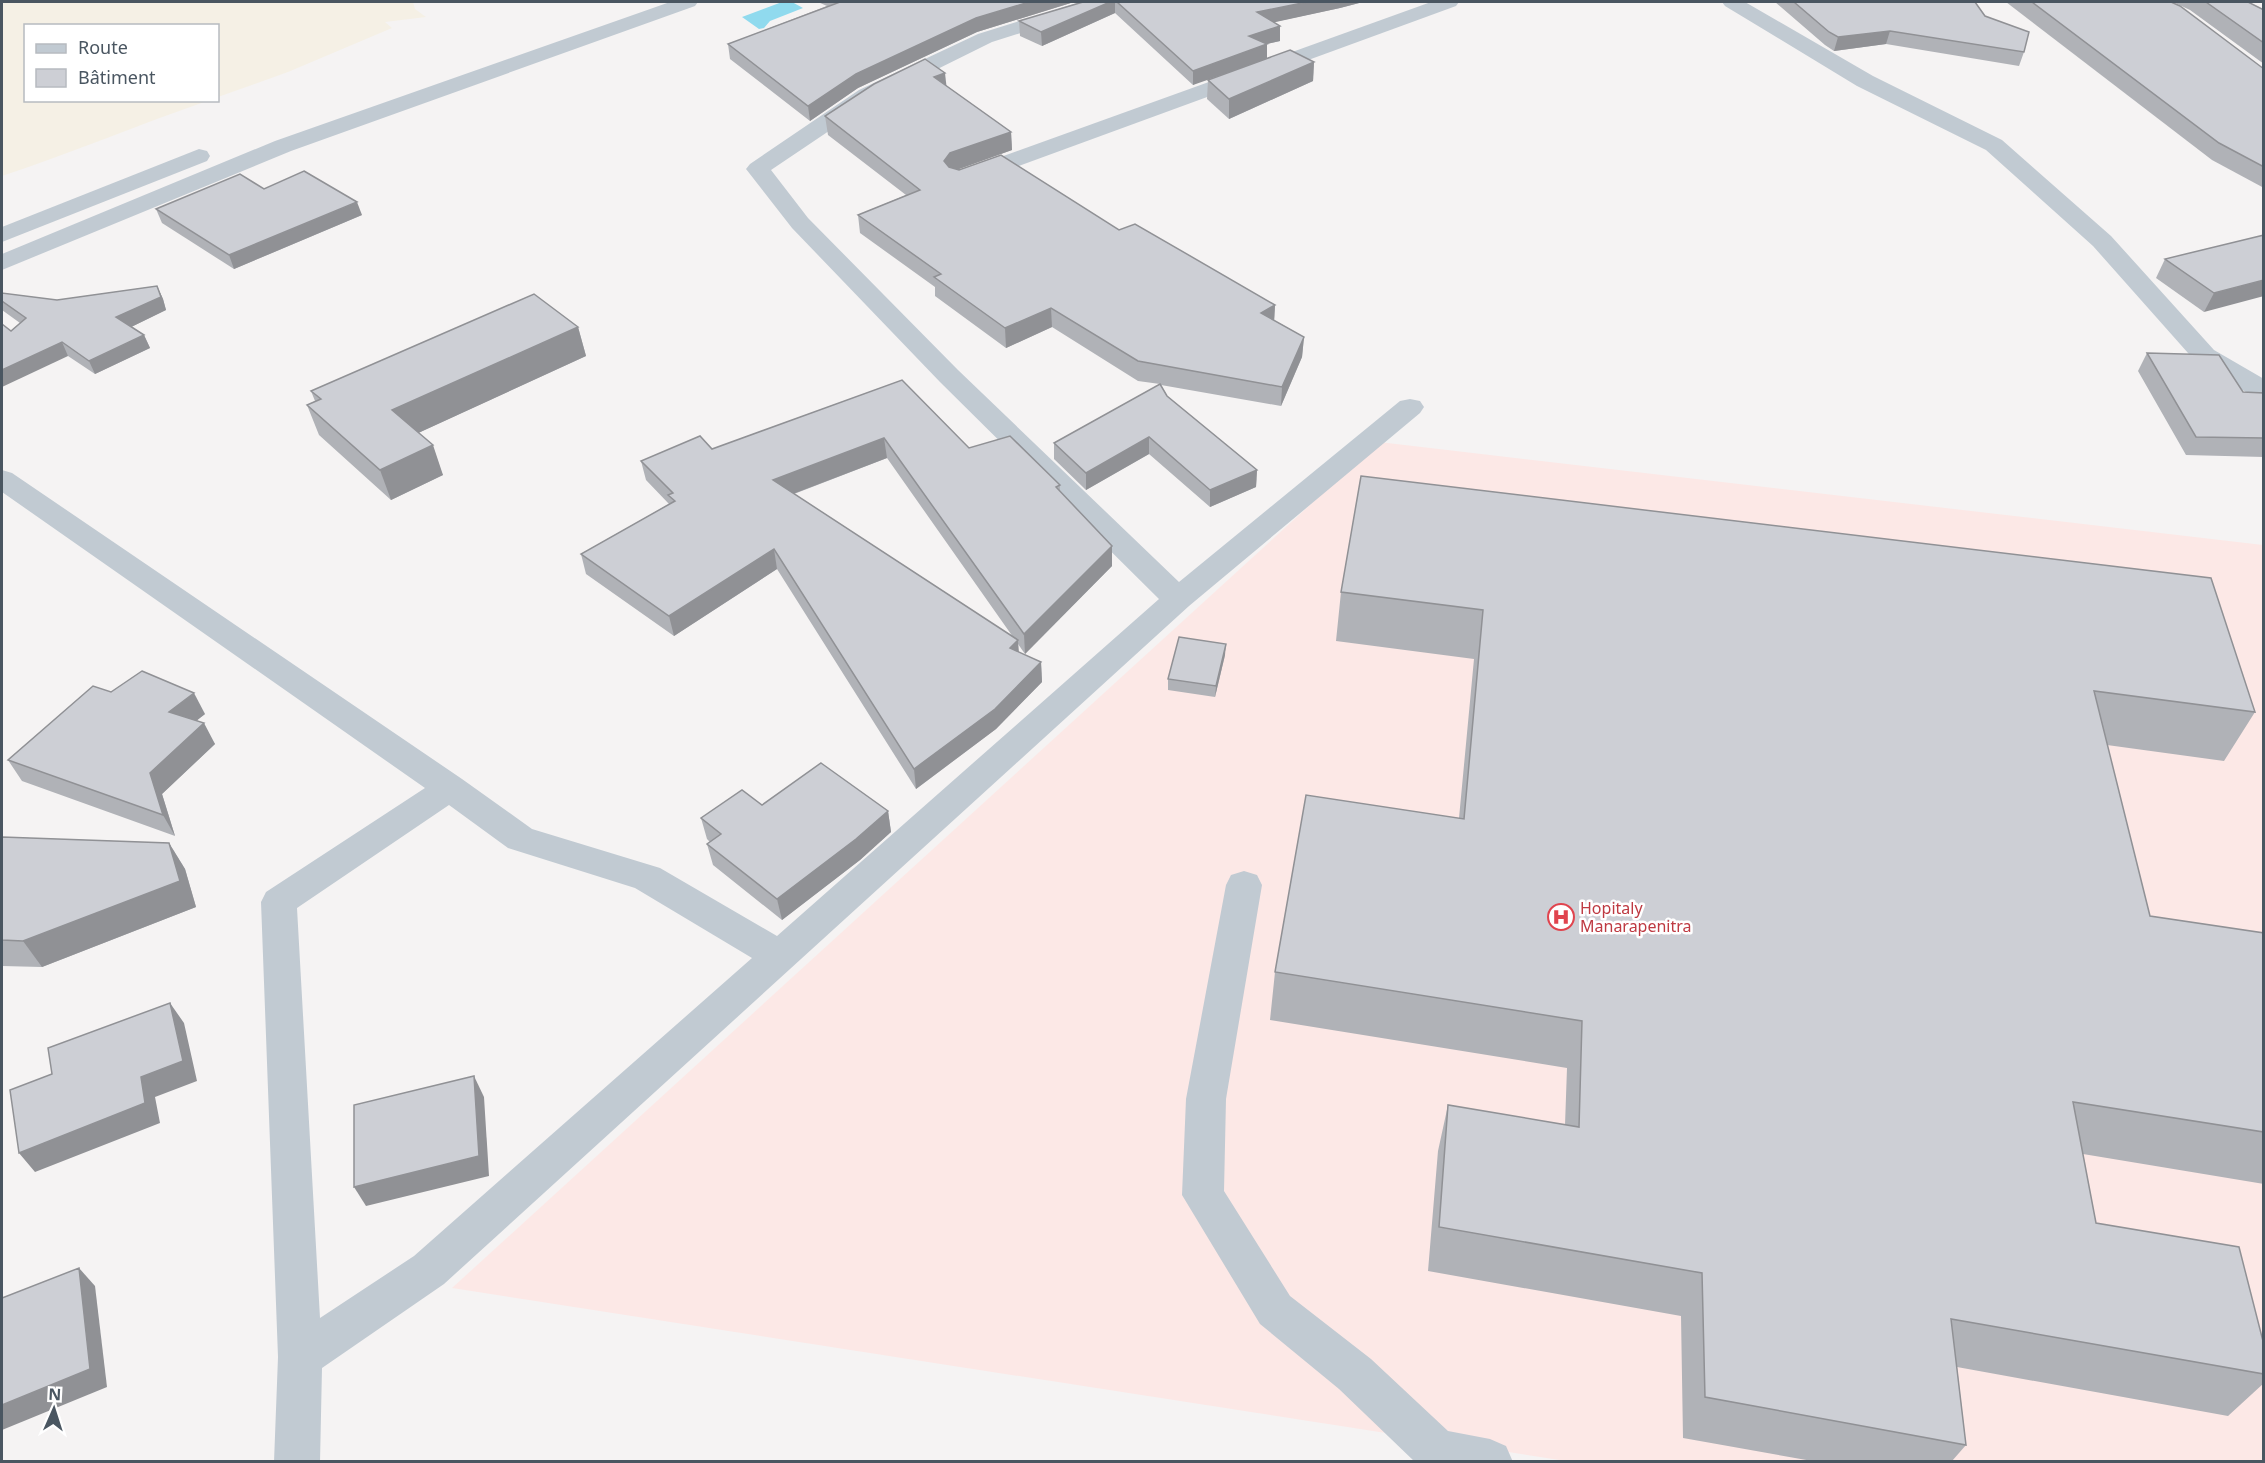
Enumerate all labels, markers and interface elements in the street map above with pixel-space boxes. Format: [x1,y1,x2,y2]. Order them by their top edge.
legend [24,24,219,102]
text: Route [78,35,128,59]
text: Bâtiment [78,65,156,89]
place label: Hopitaly Manarapenitra [1580,897,1692,937]
hospital icon: Hopitaly Manarapenitra [1546,902,1576,932]
north arrow [24,1379,84,1439]
text: N [48,1383,62,1405]

